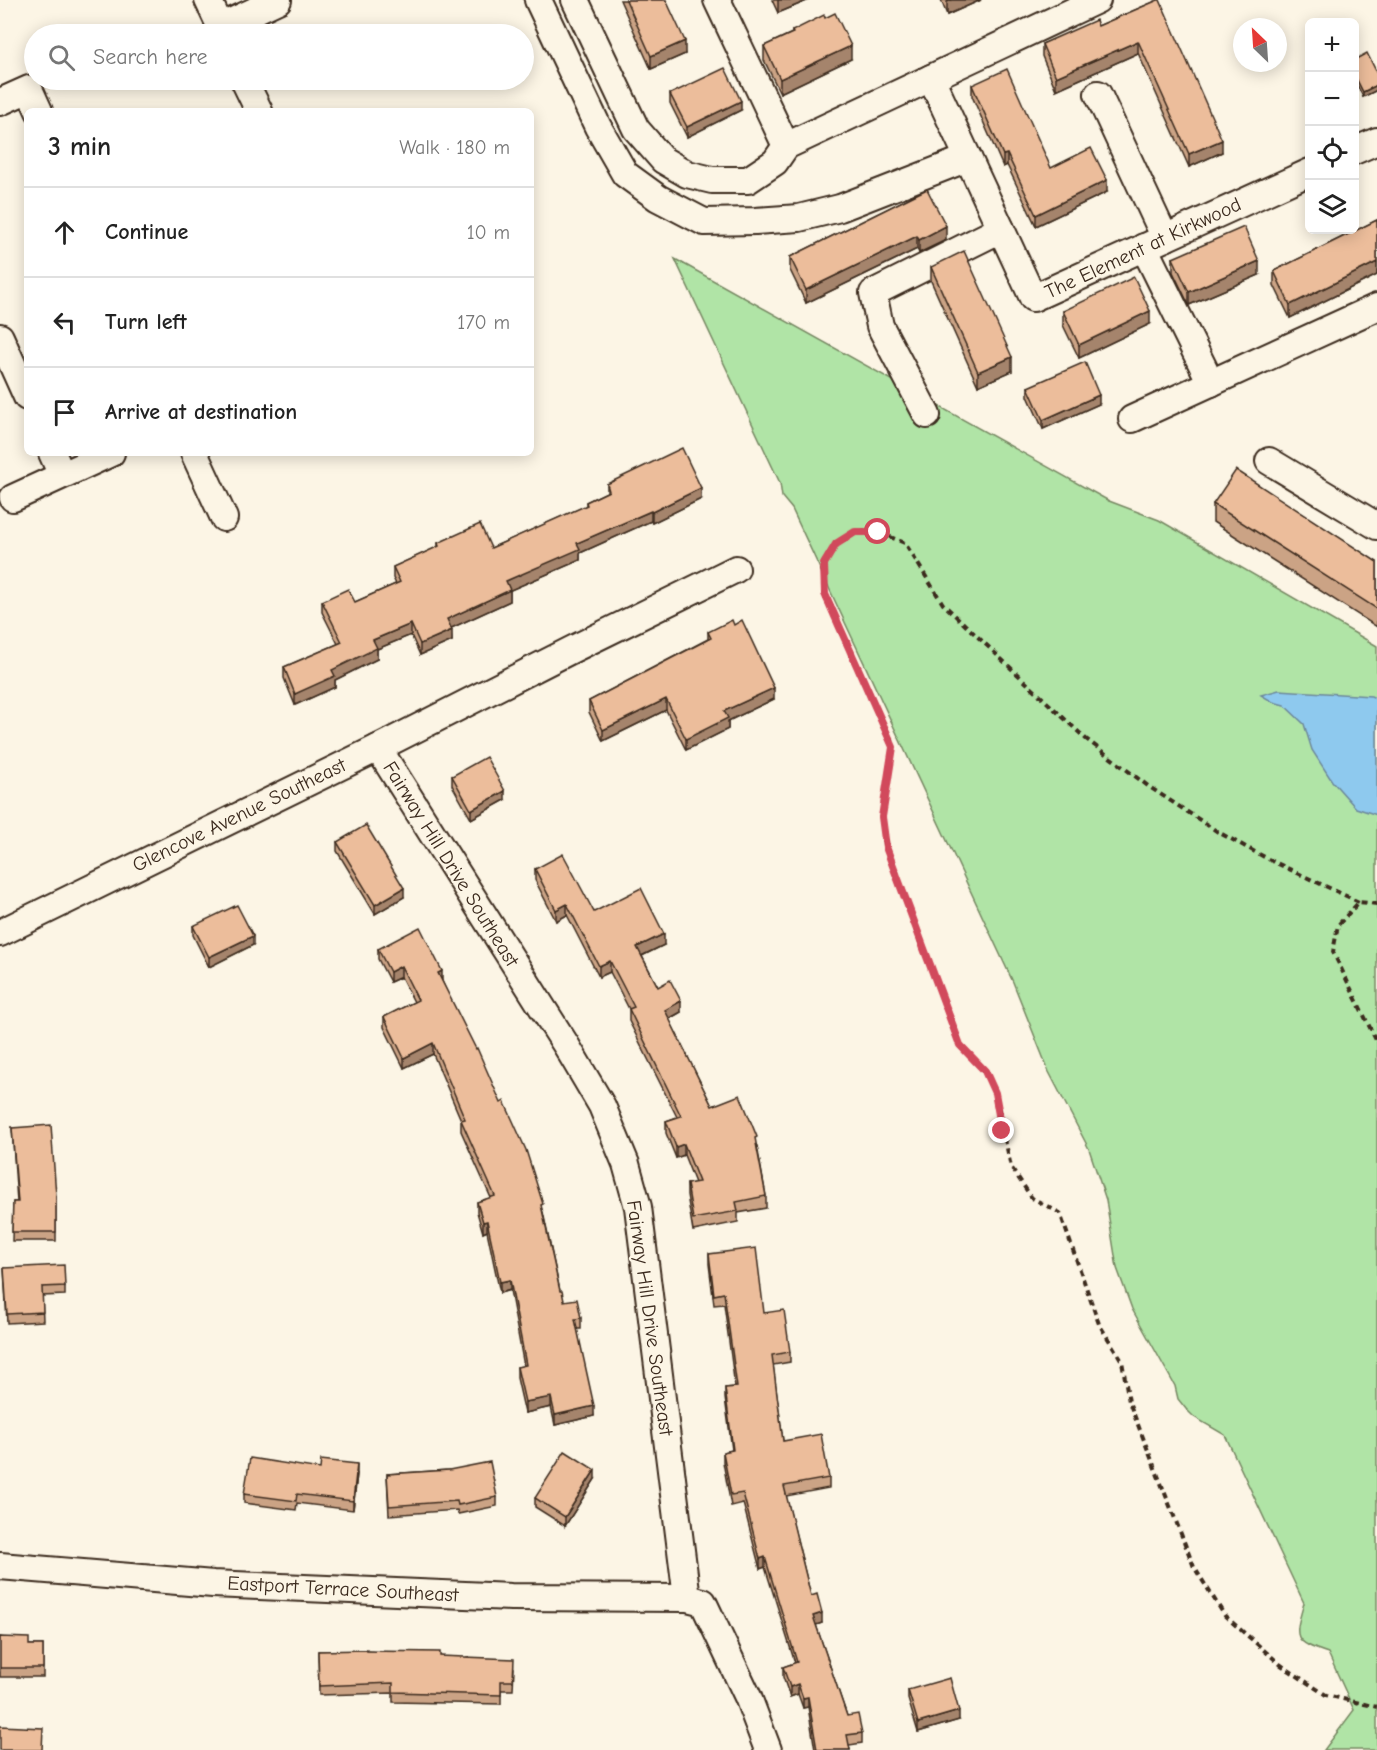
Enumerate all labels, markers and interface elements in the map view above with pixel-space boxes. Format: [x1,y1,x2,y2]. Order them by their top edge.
north arrow [1233,18,1287,72]
map controls [1305,18,1359,234]
button: + [1305,18,1359,72]
search box [24,24,534,90]
icon: search [45,41,78,74]
text: Search here [93,44,208,70]
button: − [1305,72,1359,126]
button: locate [1305,126,1359,180]
text: 3 min [48,132,111,162]
text: Walk · 180 m [399,136,510,159]
button: layers [1305,180,1359,234]
street label: The Element at Kirkwood [1041,192,1245,304]
icon: ahead [48,216,81,249]
text: Continue [105,219,188,245]
text: 10 m [467,221,510,244]
icon: left [48,306,81,339]
text: Turn left [105,309,187,335]
text: 170 m [457,311,510,334]
icon: arrive [48,396,81,429]
text: Arrive at destination [105,399,297,425]
route start [864,518,890,544]
street label: Glencove Avenue Southeast [128,753,351,877]
street label: Fairway Hill Drive Southeast [378,757,524,972]
route end [988,1117,1014,1143]
street label: Fairway Hill Drive Southeast [622,1199,678,1438]
street label: Eastport Terrace Southeast [227,1571,461,1607]

